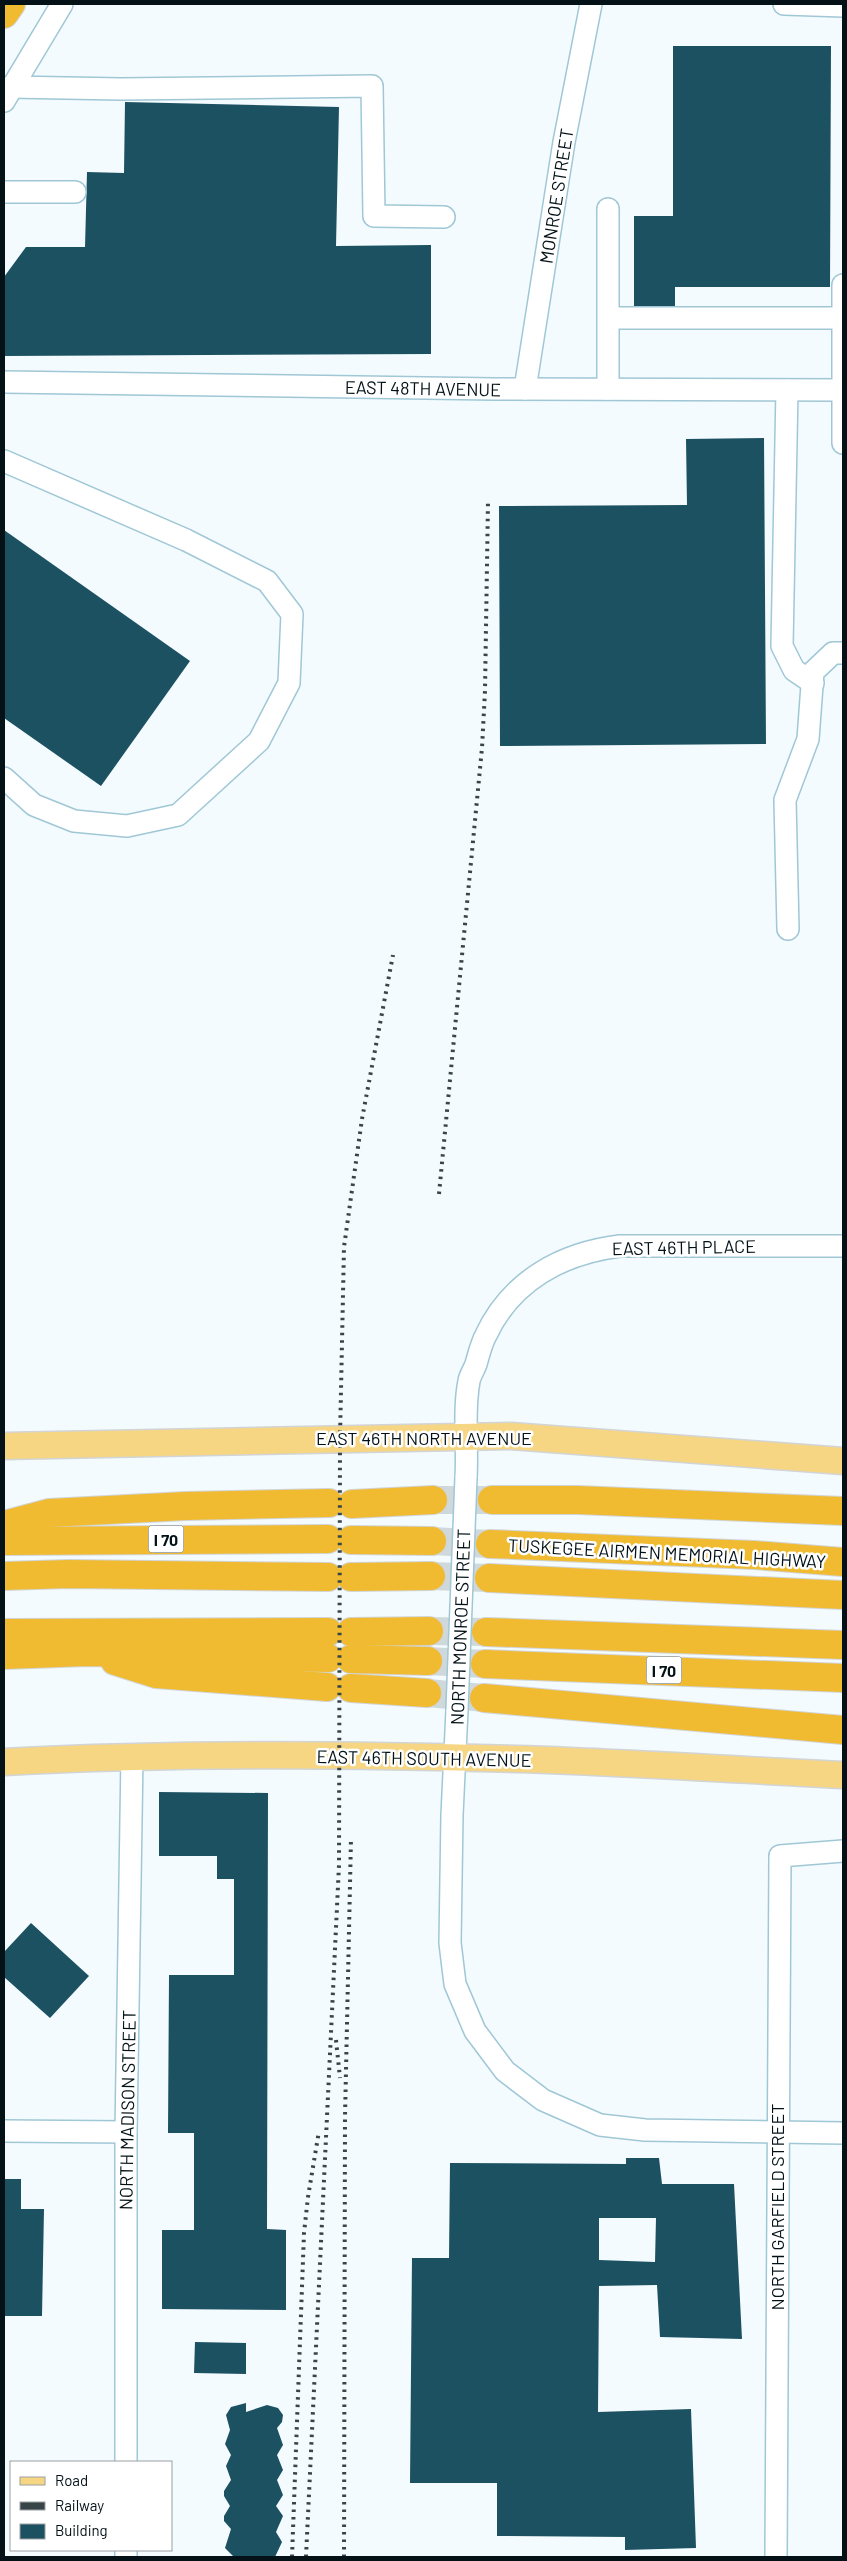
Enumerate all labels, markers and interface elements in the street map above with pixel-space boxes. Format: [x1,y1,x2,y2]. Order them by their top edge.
street label: MONROE STREET [534,127,578,265]
street label: EAST 48TH AVENUE [345,376,501,400]
street label: EAST 46TH PLACE [612,1235,756,1259]
street label: EAST 46TH NORTH AVENUE [316,1427,532,1449]
road number: I 70 [148,1526,184,1552]
street label: NORTH MONROE STREET [446,1529,474,1725]
street label: TUSKEGEE AIRMEN MEMORIAL HIGHWAY [507,1534,827,1572]
road number: I 70 [646,1656,682,1684]
street label: EAST 46TH SOUTH AVENUE [316,1745,532,1771]
street label: NORTH MADISON STREET [114,2010,140,2210]
street label: NORTH GARFIELD STREET [766,2103,788,2311]
legend [10,2461,172,2551]
text: Road [55,2471,88,2489]
text: Railway [55,2496,104,2514]
text: Building [55,2521,108,2539]

